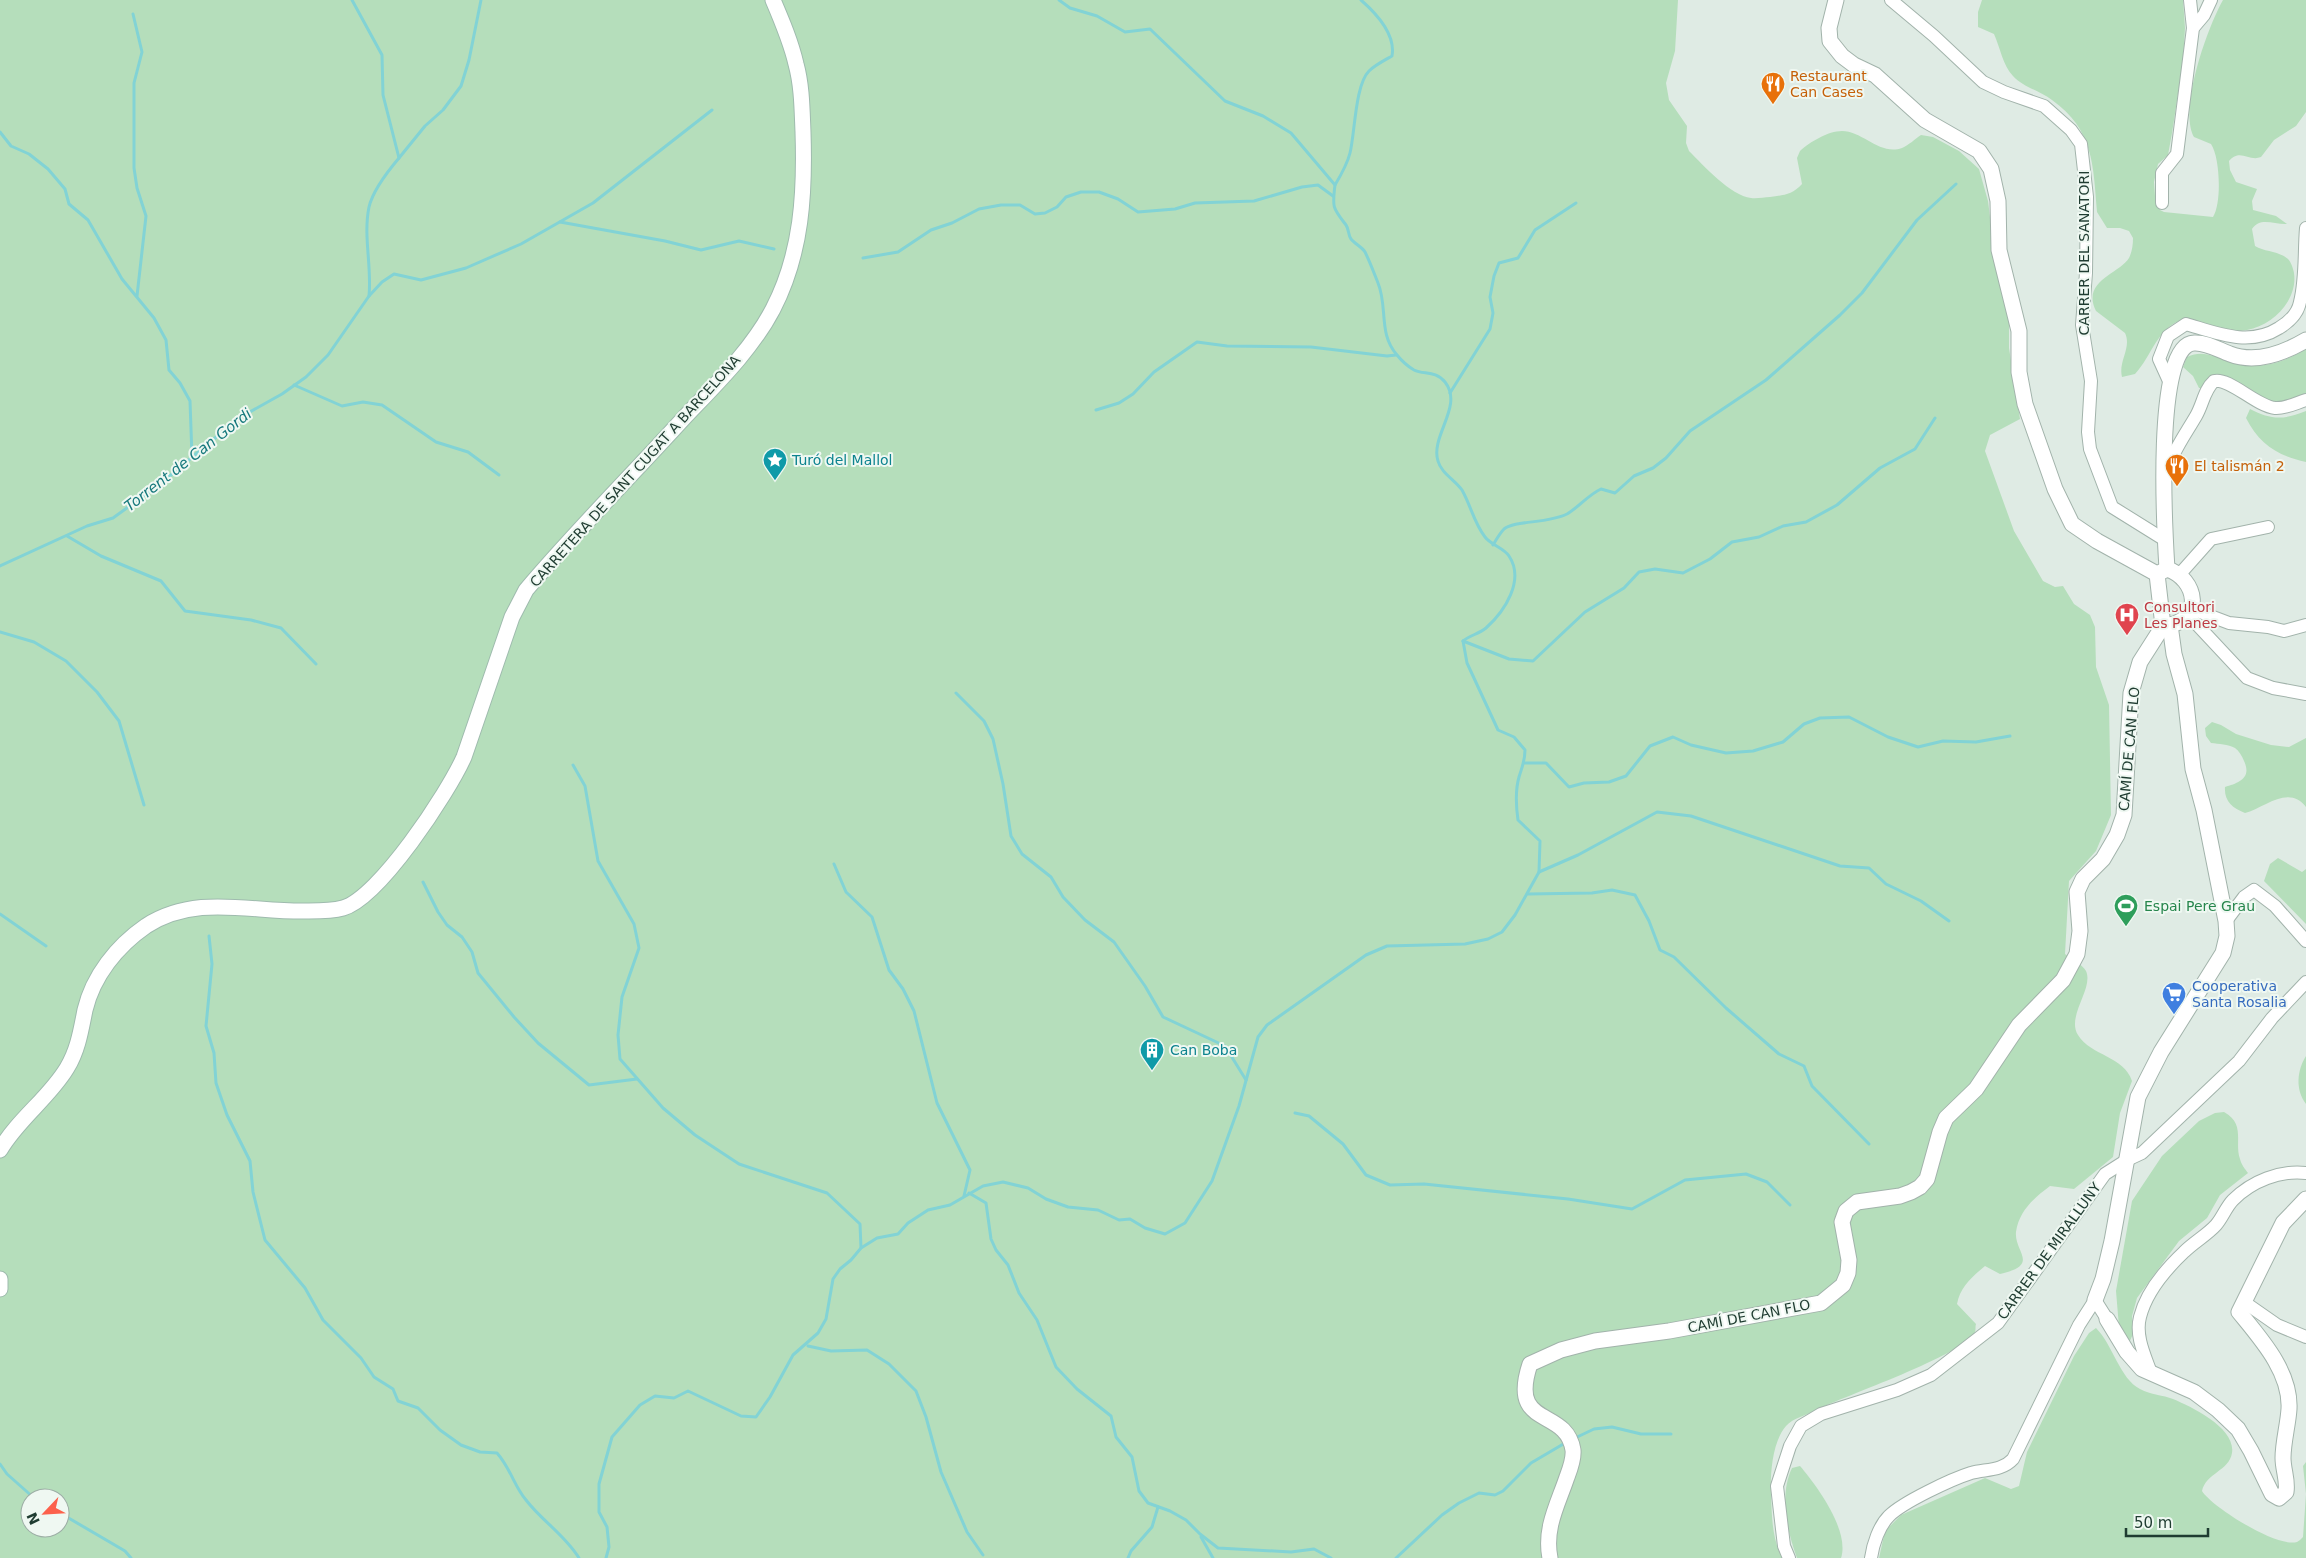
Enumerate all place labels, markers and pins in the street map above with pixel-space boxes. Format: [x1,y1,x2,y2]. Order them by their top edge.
place label: Restaurant Can Cases [1790,68,1867,100]
restaurant icon: Restaurant Can Cases [1760,71,1786,105]
place icon: Turó del Mallol [762,447,788,481]
place label: Turó del Mallol [791,452,893,468]
restaurant icon: El talismán 2 [2164,453,2190,487]
place label: El talismán 2 [2194,458,2285,474]
place label: Consultori Les Planes [2144,599,2218,631]
hospital icon: Consultori Les Planes [2114,602,2140,636]
sports icon: Espai Pere Grau [2113,893,2139,927]
place label: Espai Pere Grau [2144,898,2255,914]
place label: Cooperativa Santa Rosalia [2192,978,2287,1010]
supermarket icon: Cooperativa Santa Rosalia [2161,981,2187,1015]
building icon: Can Boba [1139,1037,1165,1071]
place label: Can Boba [1170,1042,1237,1058]

